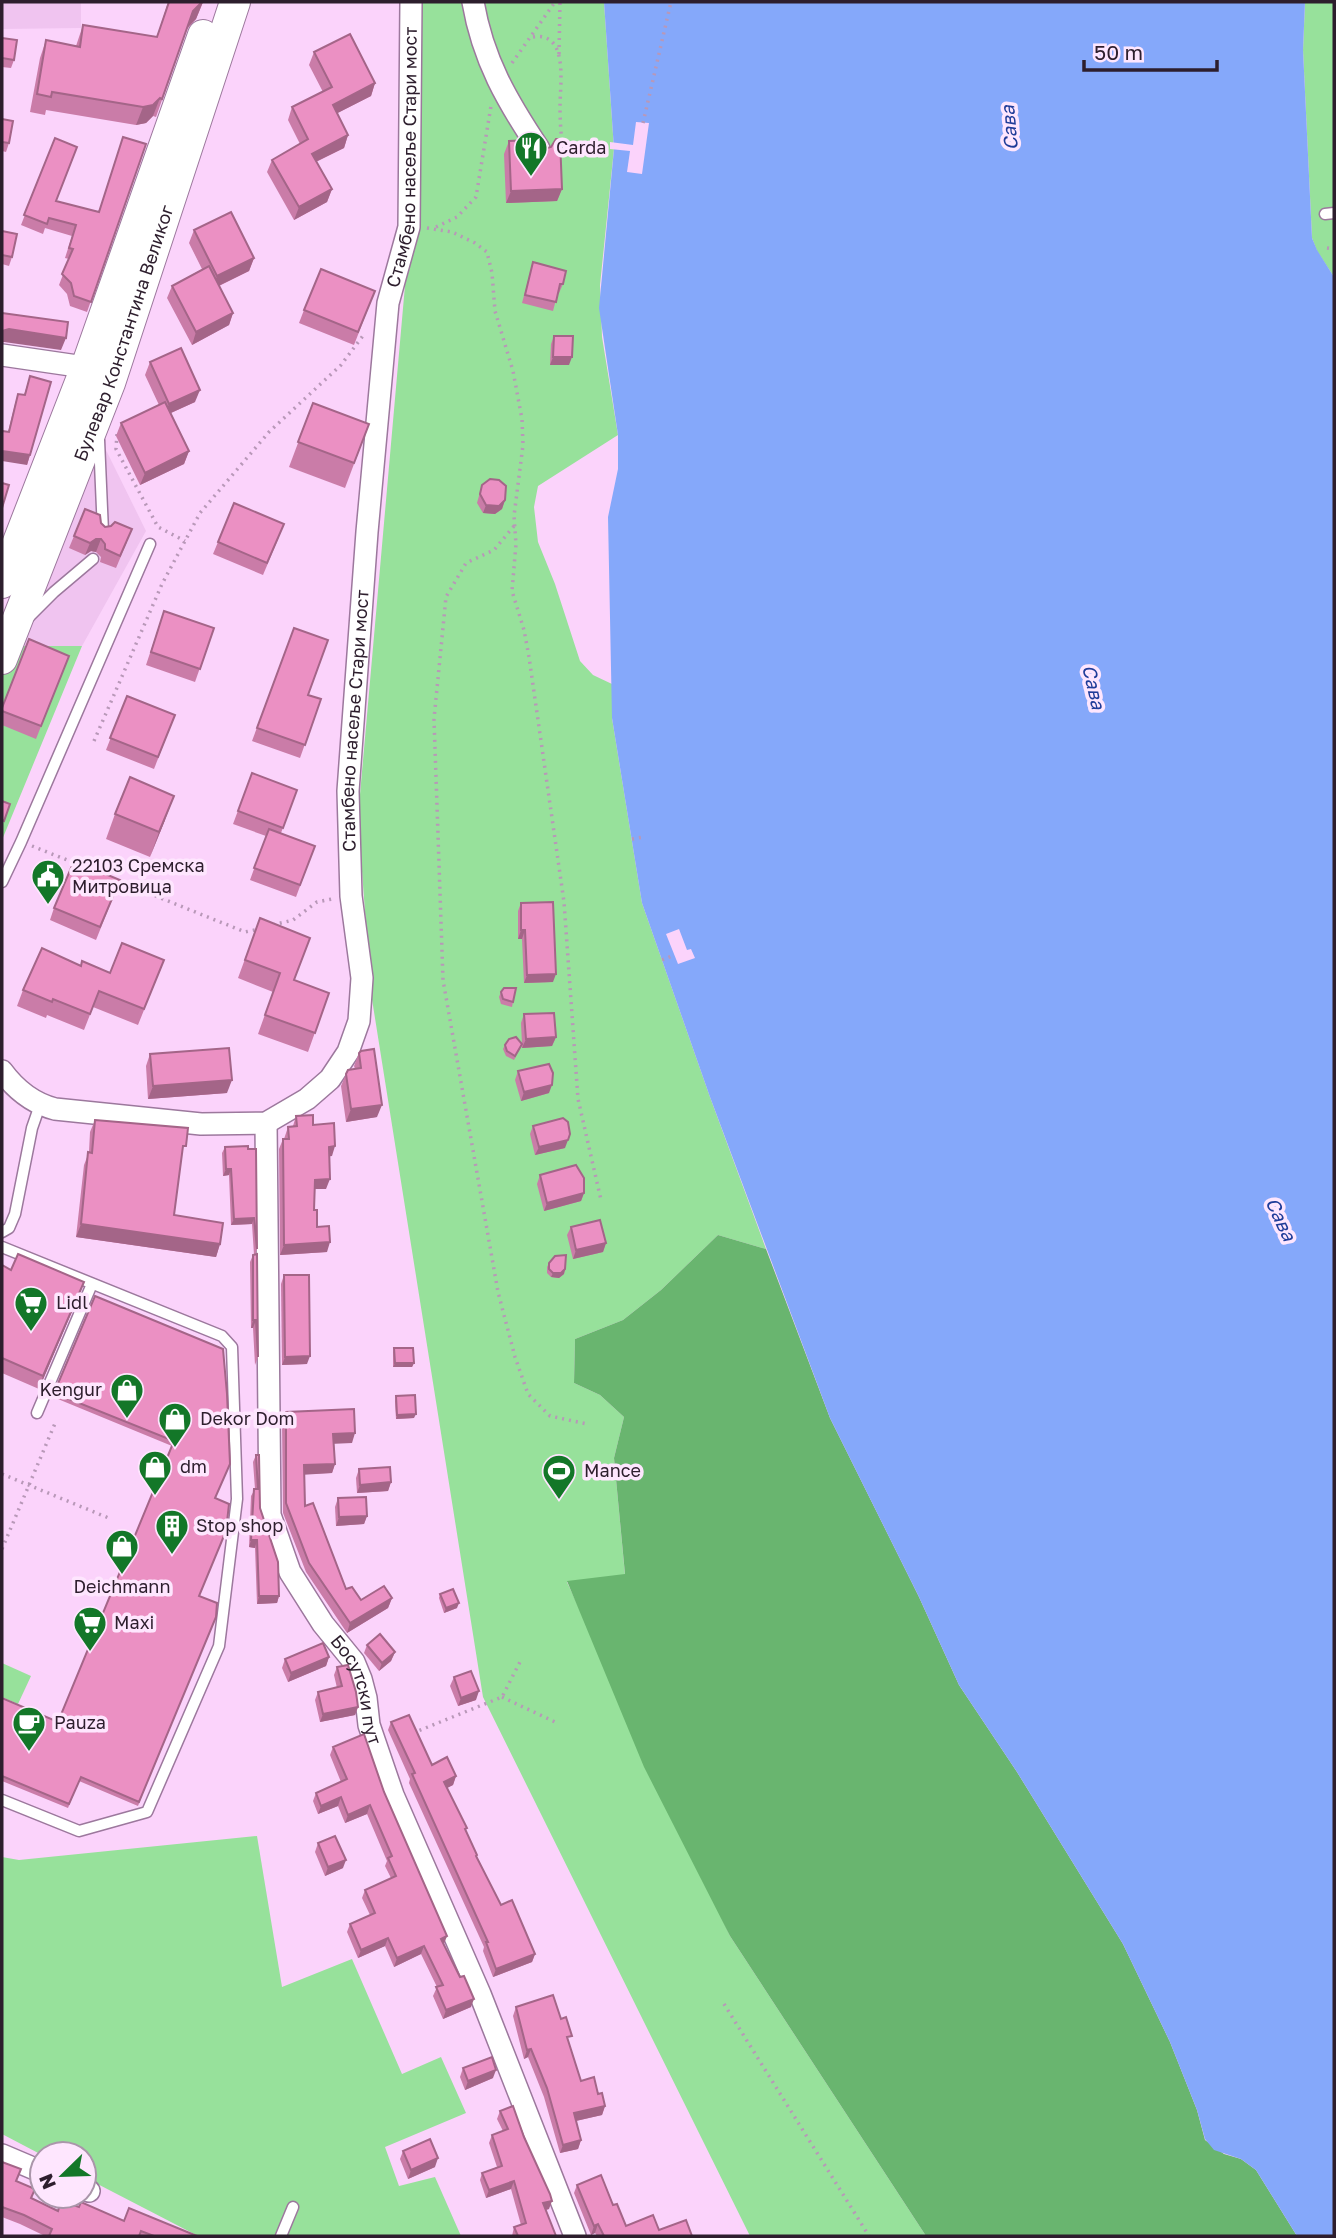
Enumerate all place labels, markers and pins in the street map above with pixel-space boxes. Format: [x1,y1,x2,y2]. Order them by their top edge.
restaurant icon: Carda [512,129,550,178]
place label: Carda [556,136,607,158]
place label: 22103 Сремска Митровица [72,854,205,897]
public building icon: 22103 Сремска Митровица [29,857,67,906]
supermarket icon: Lidl [12,1284,50,1333]
place label: Lidl [56,1291,88,1313]
shop icon: Kengur [108,1371,146,1420]
place label: Kengur [39,1378,102,1400]
shop icon: Dekor Dom [156,1400,194,1449]
place label: Dekor Dom [200,1407,295,1429]
shop icon: dm [136,1448,174,1497]
sports icon: Mance [540,1452,578,1501]
place label: dm [180,1455,207,1477]
place label: Mance [584,1459,641,1481]
building icon: Stop shop [153,1507,191,1556]
place label: Stop shop [196,1514,283,1536]
shop icon: Deichmann [103,1527,141,1576]
place label: Deichmann [74,1575,170,1597]
supermarket icon: Maxi [71,1604,109,1653]
place label: Maxi [114,1611,154,1633]
cafe icon: Pauza [10,1704,48,1753]
place label: Pauza [54,1711,106,1733]

